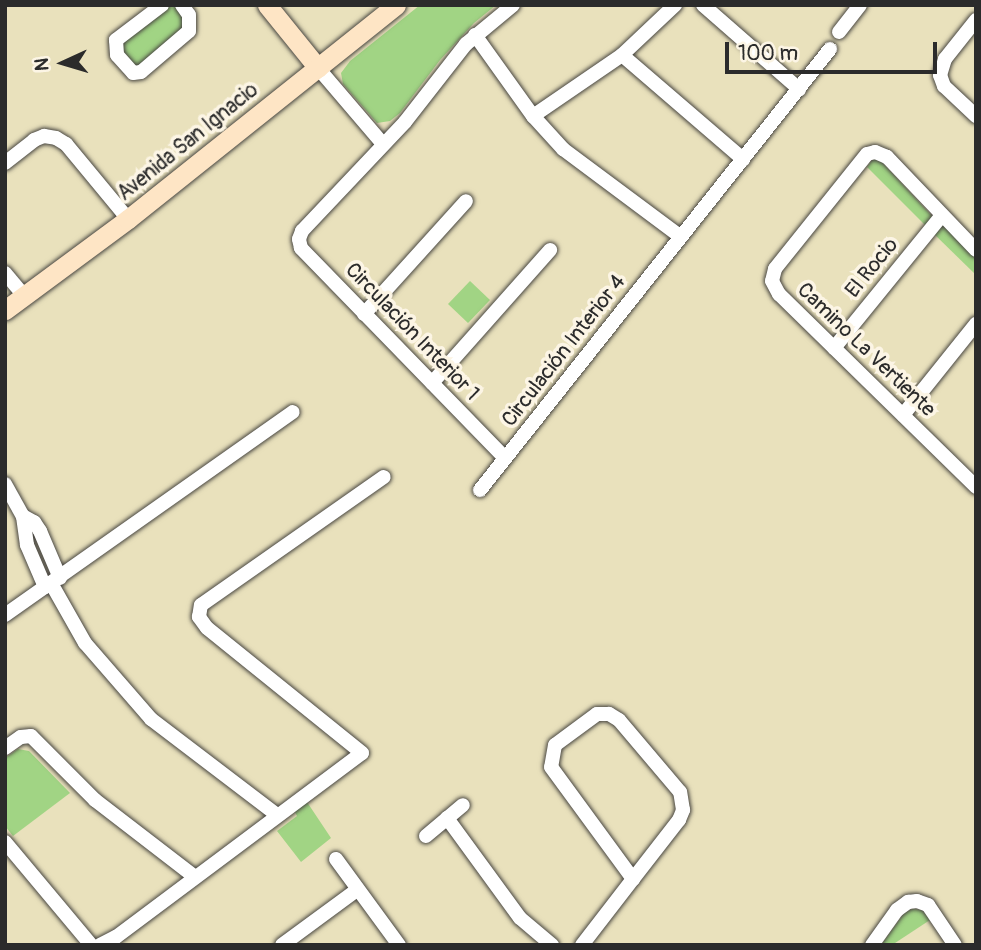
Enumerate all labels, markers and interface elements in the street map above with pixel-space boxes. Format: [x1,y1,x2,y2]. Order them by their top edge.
north arrow [28,28,98,98]
scale bar [729,28,941,72]
text: 100 m [738,40,798,67]
text: N [30,57,54,72]
street label: Avenida San Ignacio [113,78,263,206]
street label: El Rocio [840,233,904,303]
street label: Circulación Interior 1 [340,258,484,406]
street label: Circulación Interior 4 [497,270,631,432]
street label: Camino La Vertiente [792,278,940,422]

